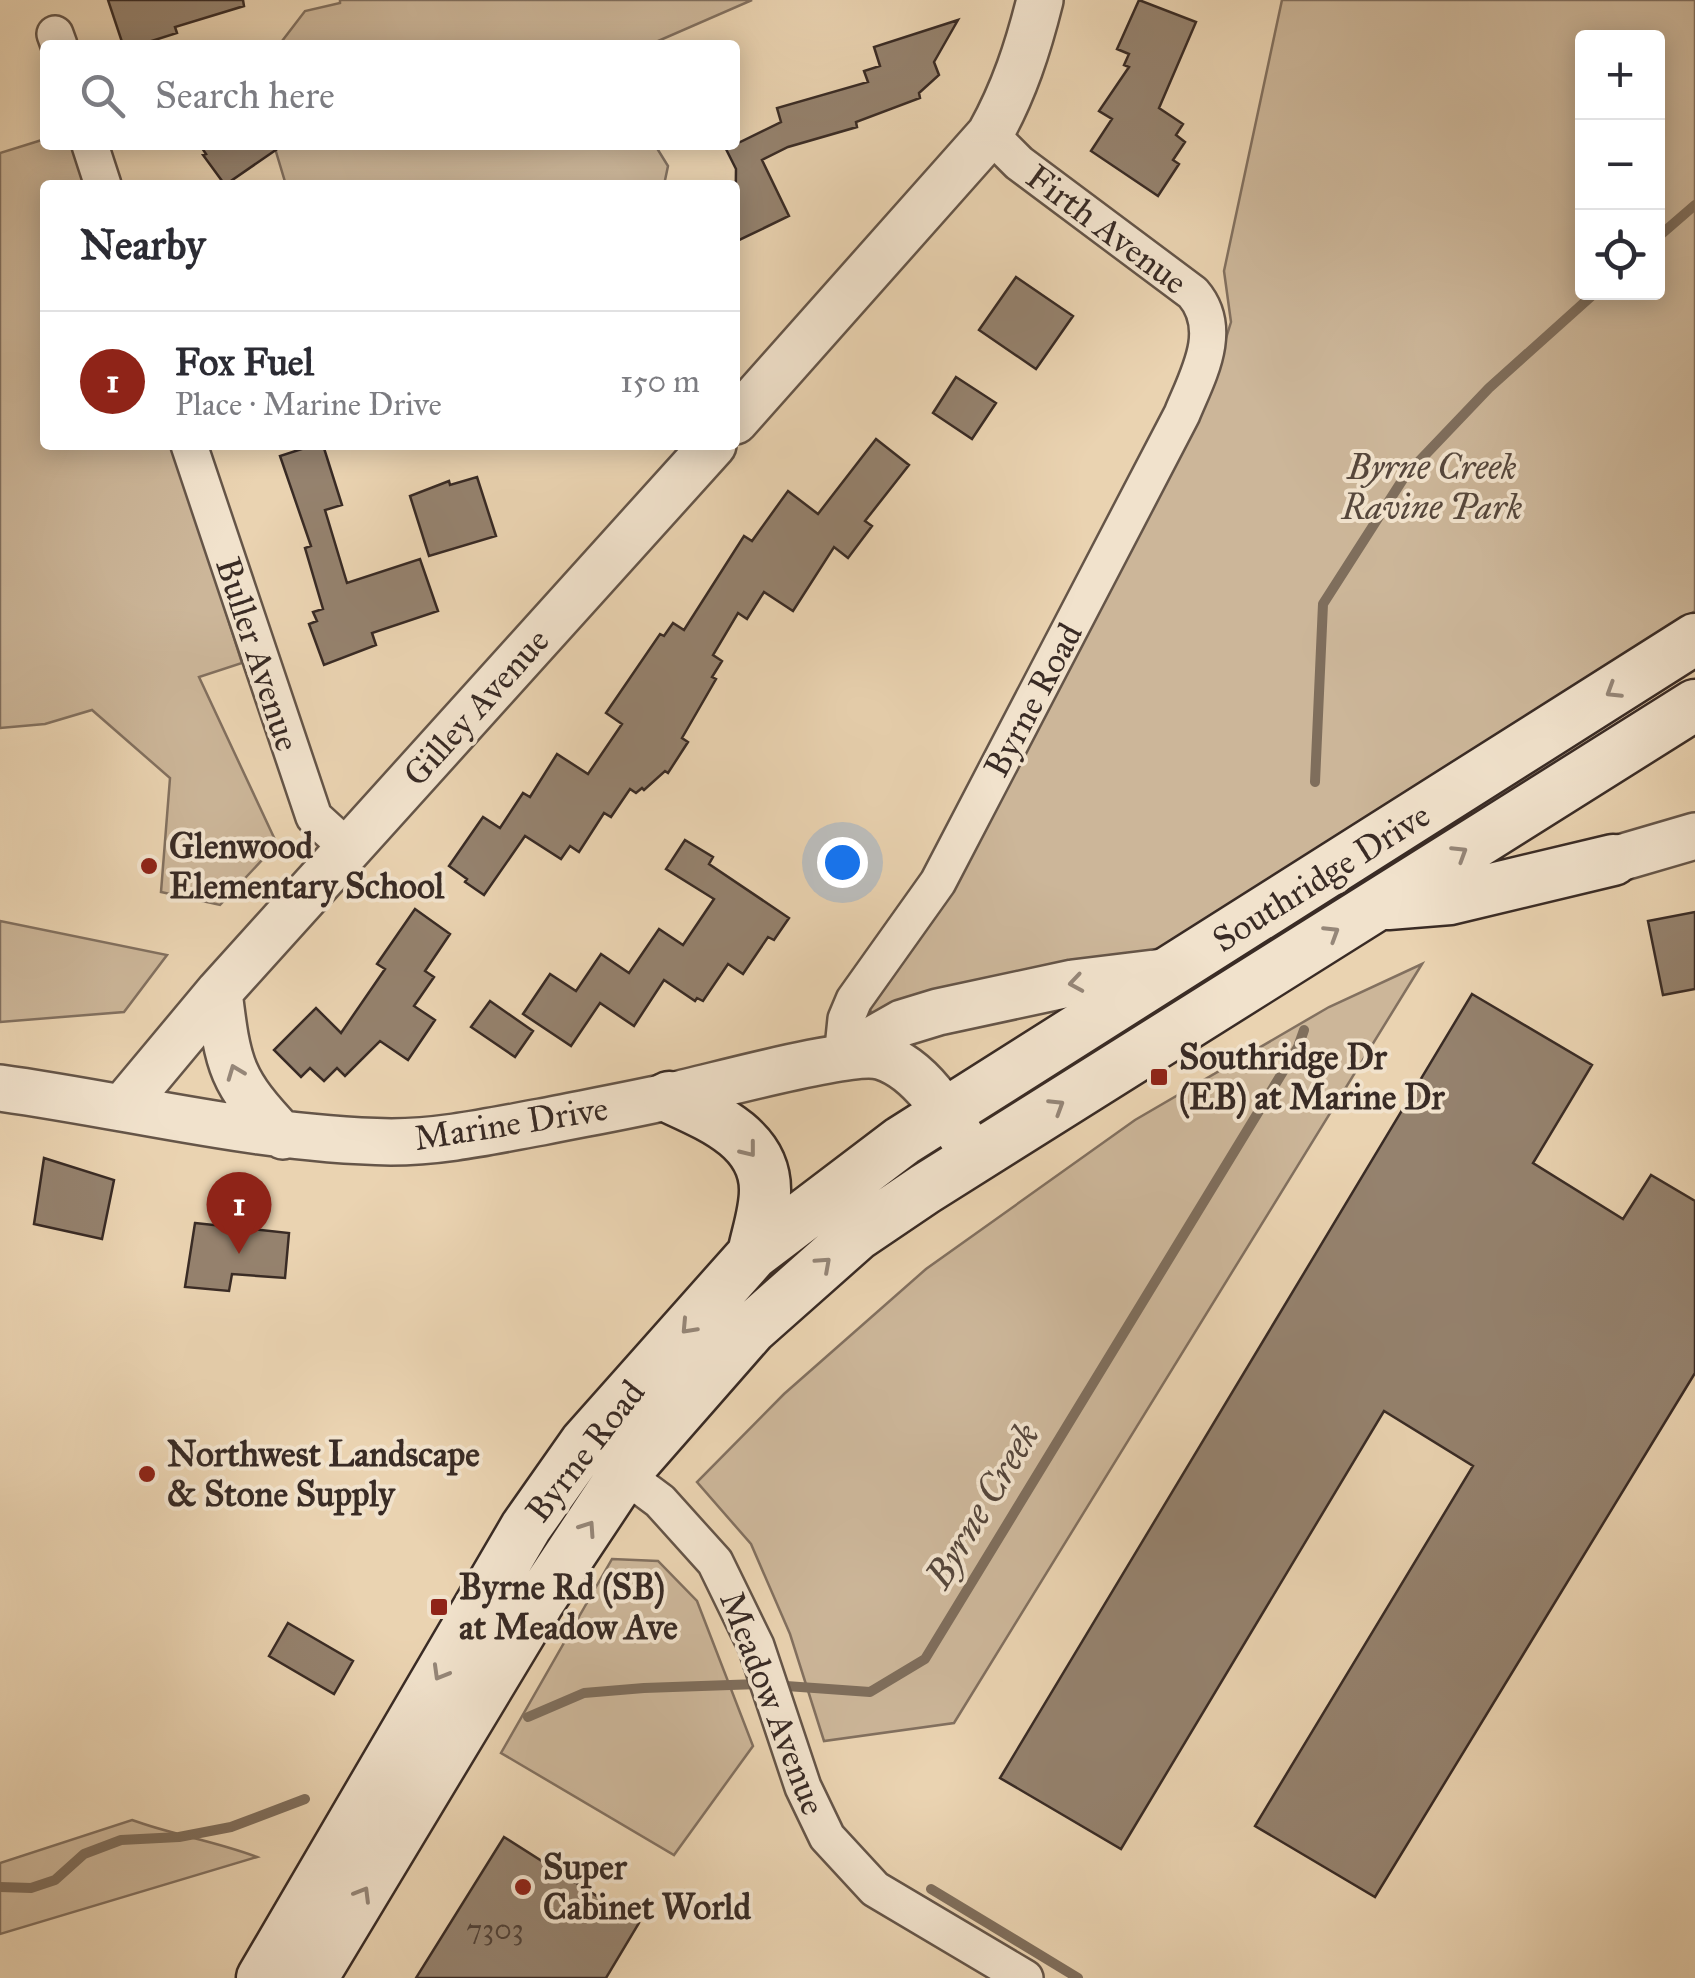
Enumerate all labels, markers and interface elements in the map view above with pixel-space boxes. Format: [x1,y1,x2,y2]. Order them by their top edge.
map controls [1575,30,1665,300]
button: + [1575,30,1665,120]
search box [40,40,740,150]
icon: search [75,68,130,123]
text: Search here [155,72,335,118]
button: − [1575,120,1665,210]
street label: Firth Avenue [1018,155,1196,304]
button: locate [1575,210,1665,300]
text: Nearby [80,219,205,271]
text: Fox Fuel [175,339,314,385]
text: 1 [106,362,119,401]
text: 150 m [620,362,700,401]
text: Place · Marine Drive [175,385,442,424]
park label: Byrne Creek Ravine Park [1340,446,1523,529]
street label: Buller Avenue [206,552,309,756]
street label: Byrne Road [975,616,1092,785]
street label: Gilley Avenue [394,620,558,795]
one-way arrow [1605,679,1623,698]
street label: Southridge Drive [1205,793,1438,961]
place label: Glenwood Elementary School [169,825,445,908]
your location [817,837,868,888]
one-way arrow [1450,846,1468,865]
marker: Glenwood Elementary School [138,855,160,877]
one-way arrow [1322,927,1340,946]
one-way arrow [1068,972,1084,993]
place label: Southridge Dr (EB) at Marine Dr [1179,1036,1445,1120]
one-way arrow [226,1064,246,1082]
marker: Southridge Dr (EB) at Marine Dr [1148,1066,1170,1088]
street label: Marine Drive [411,1087,611,1160]
one-way arrow [1046,1100,1064,1119]
one-way arrow [737,1138,754,1156]
pin: 1 [206,1172,272,1254]
one-way arrow [812,1258,831,1276]
one-way arrow [682,1315,700,1334]
street label: Byrne Road [517,1371,654,1531]
water label: Byrne Creek [914,1414,1049,1597]
place label: Northwest Landscape & Stone Supply [167,1433,480,1516]
marker: Northwest Landscape & Stone Supply [136,1463,158,1485]
one-way arrow [576,1521,594,1540]
place label: Byrne Rd (SB) at Meadow Ave [459,1566,678,1649]
street label: Meadow Avenue [710,1585,835,1821]
marker: Byrne Rd (SB) at Meadow Ave [428,1596,450,1618]
one-way arrow [433,1662,452,1680]
place label: Super Cabinet World [543,1846,751,1929]
marker: Super Cabinet World [512,1876,534,1898]
one-way arrow [351,1887,370,1905]
house number: 7303 [466,1911,524,1947]

